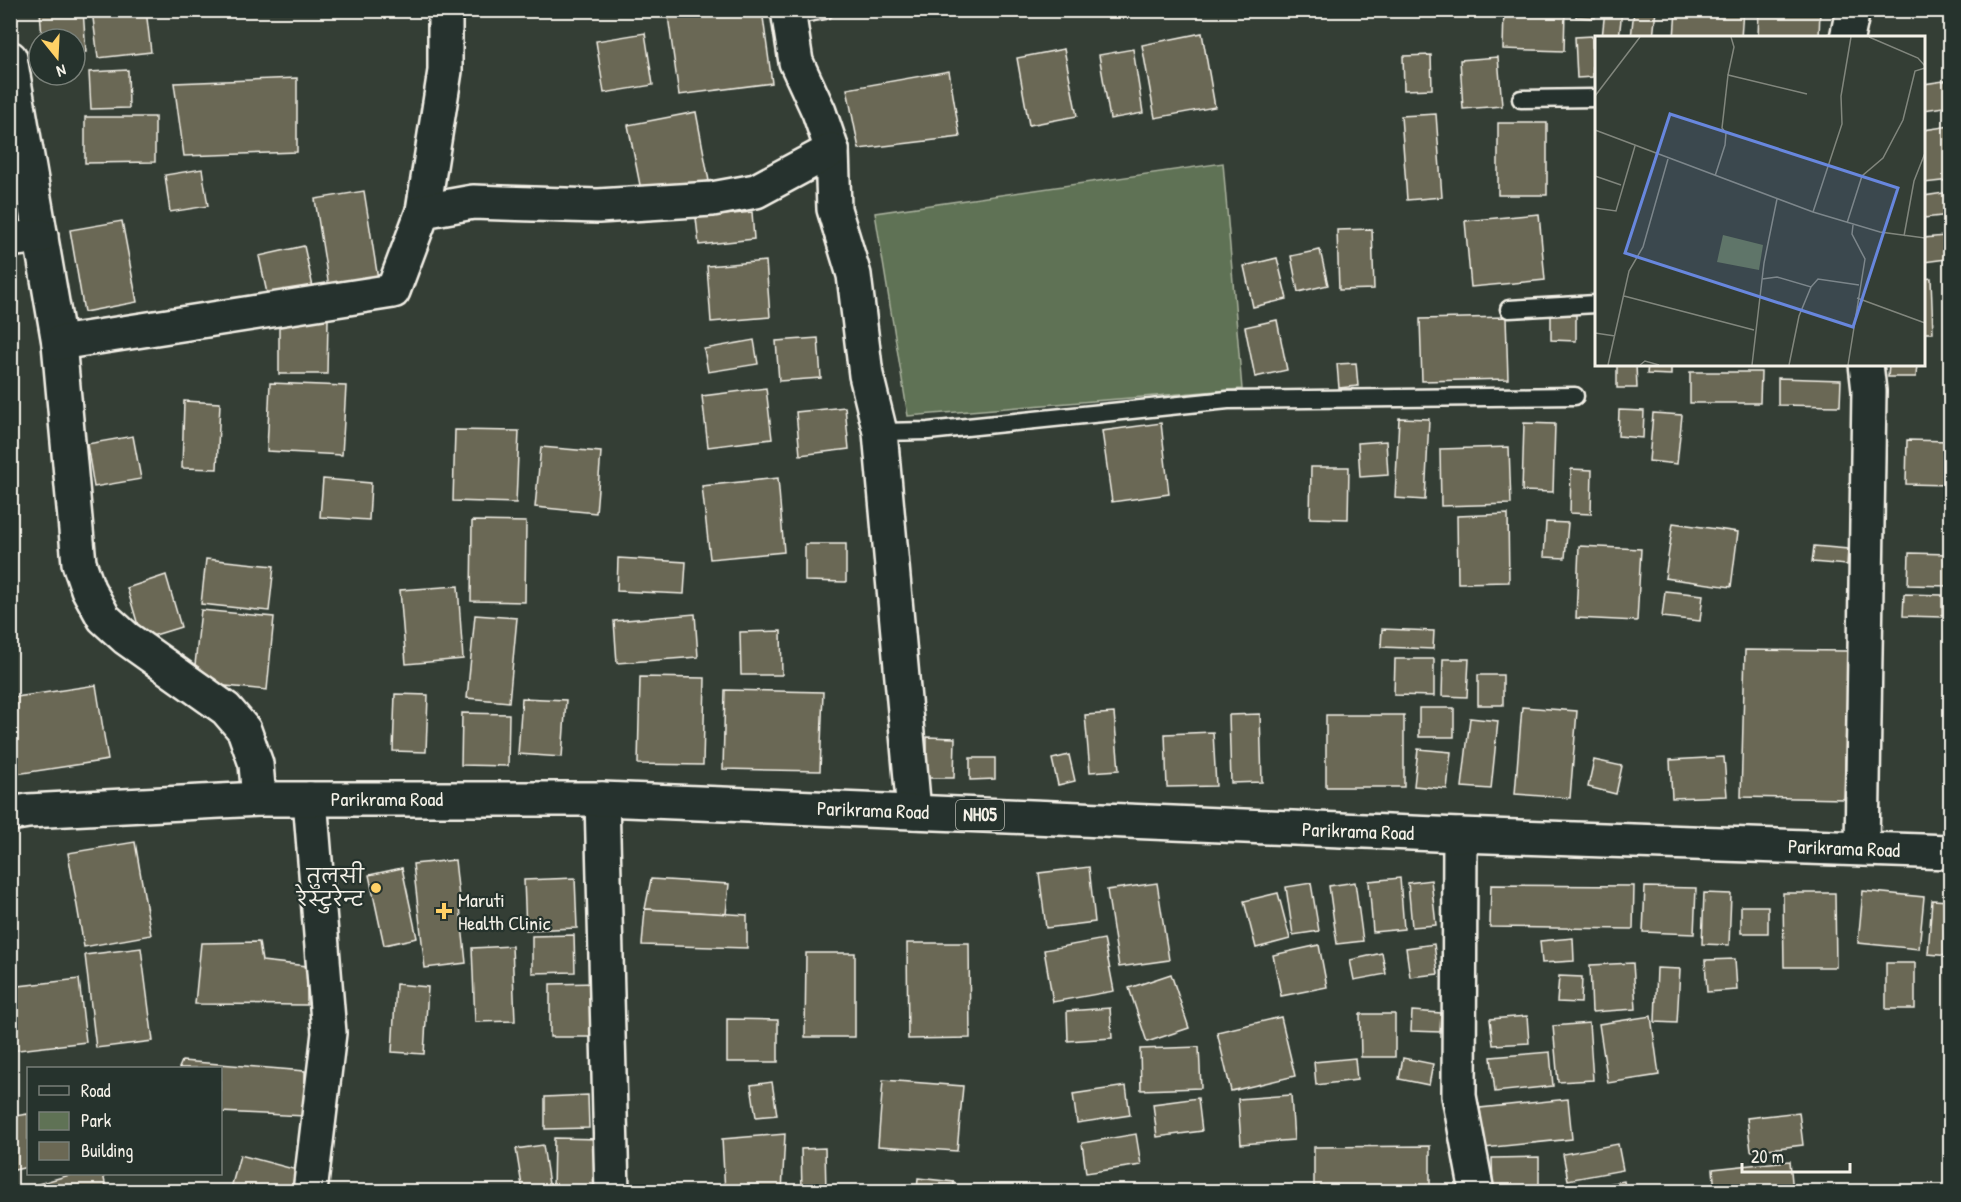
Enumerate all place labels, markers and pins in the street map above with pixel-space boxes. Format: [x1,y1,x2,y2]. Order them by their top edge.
place label: तुलसी रेस्टुरेन्ट [295,861,366,914]
marker: तुलसी रेस्टुरेन्ट [369,881,383,895]
place label: Maruti Health Clinic [458,886,551,936]
marker: Maruti Health Clinic [435,902,453,920]

